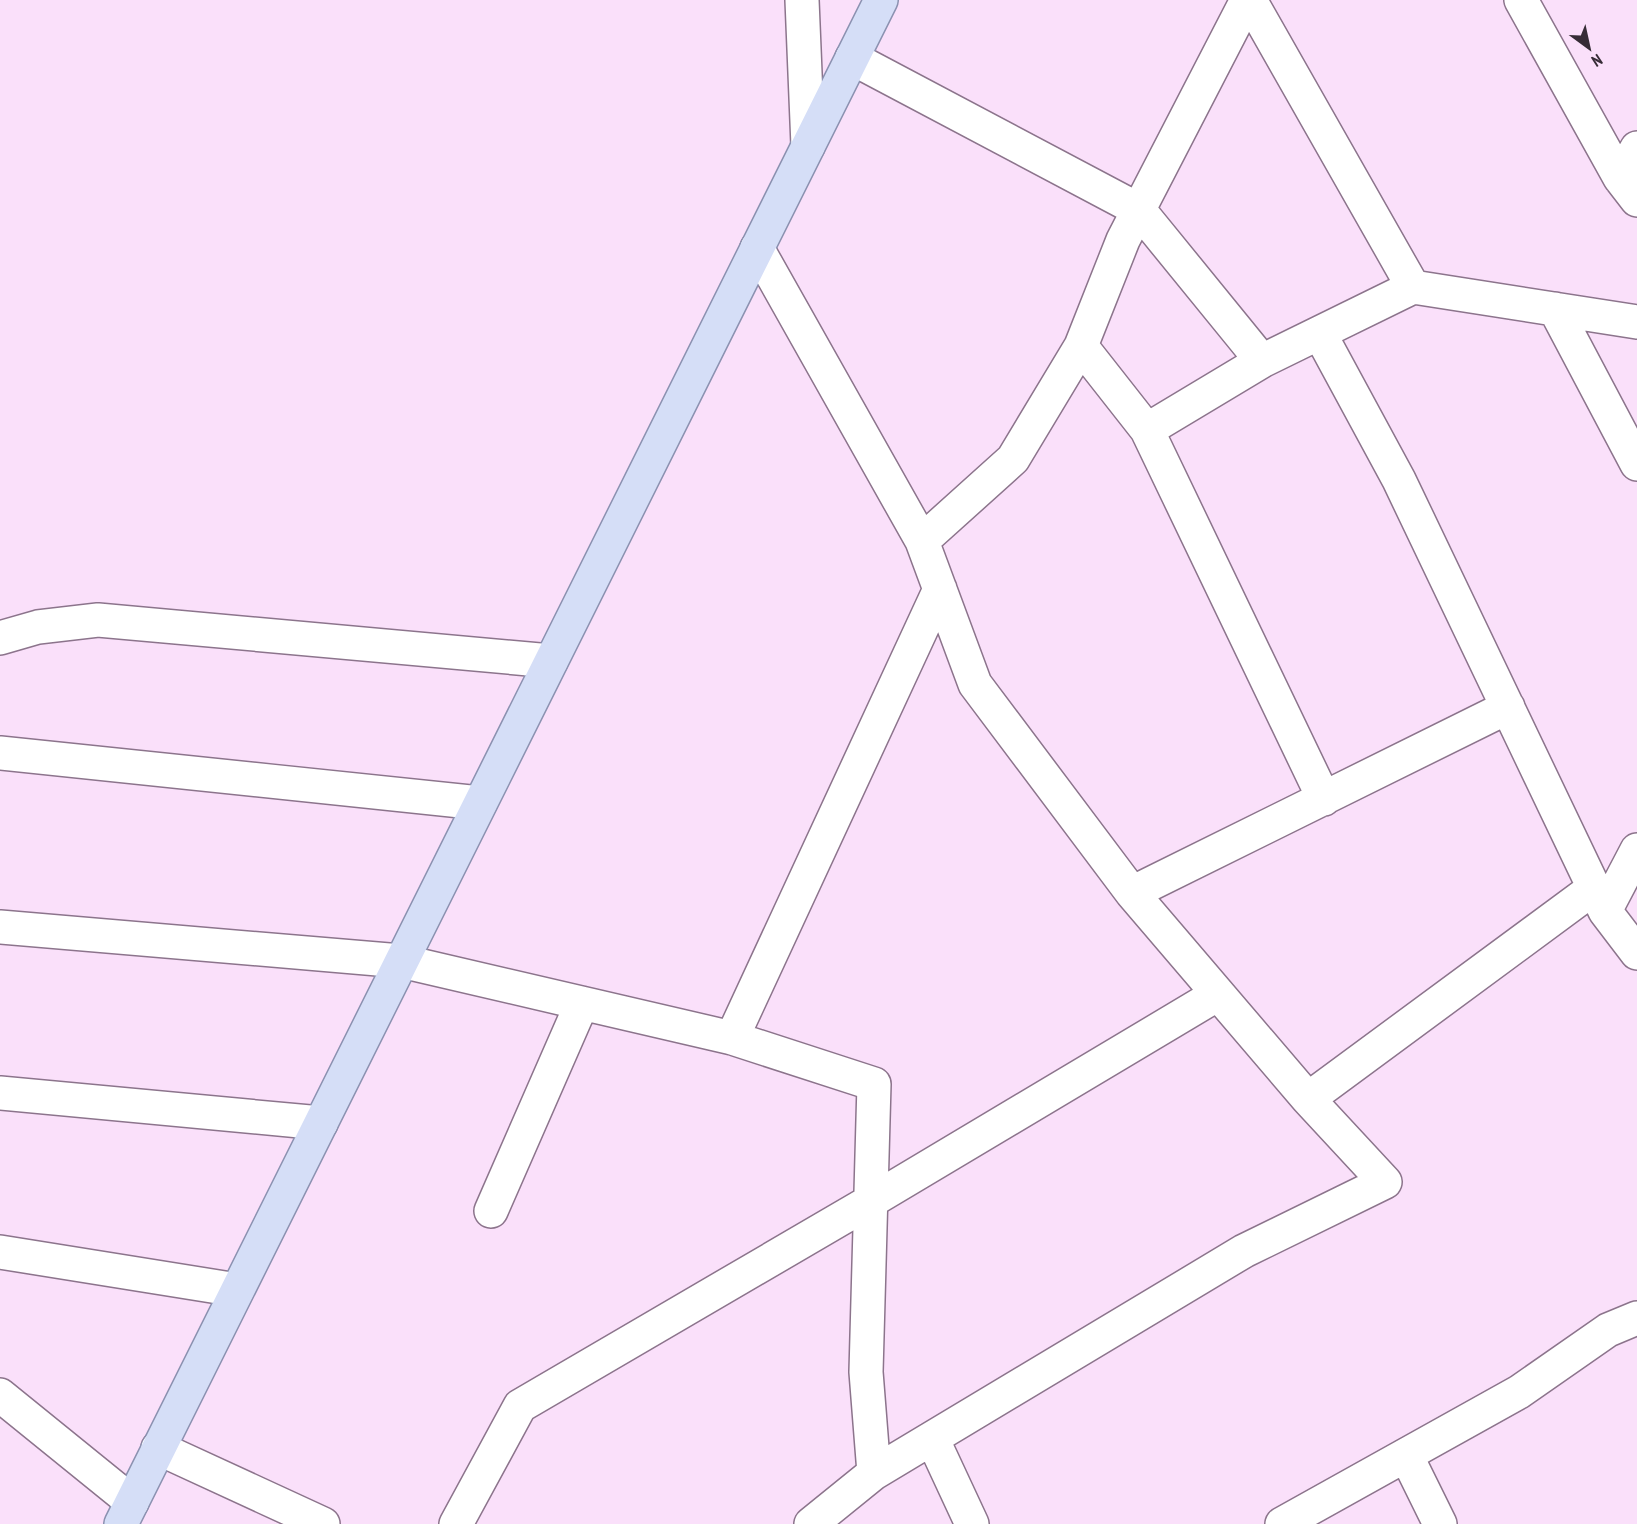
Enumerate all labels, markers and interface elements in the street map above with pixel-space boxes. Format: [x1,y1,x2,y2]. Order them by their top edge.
north arrow [1559,18,1619,78]
text: N [1588,50,1606,71]

